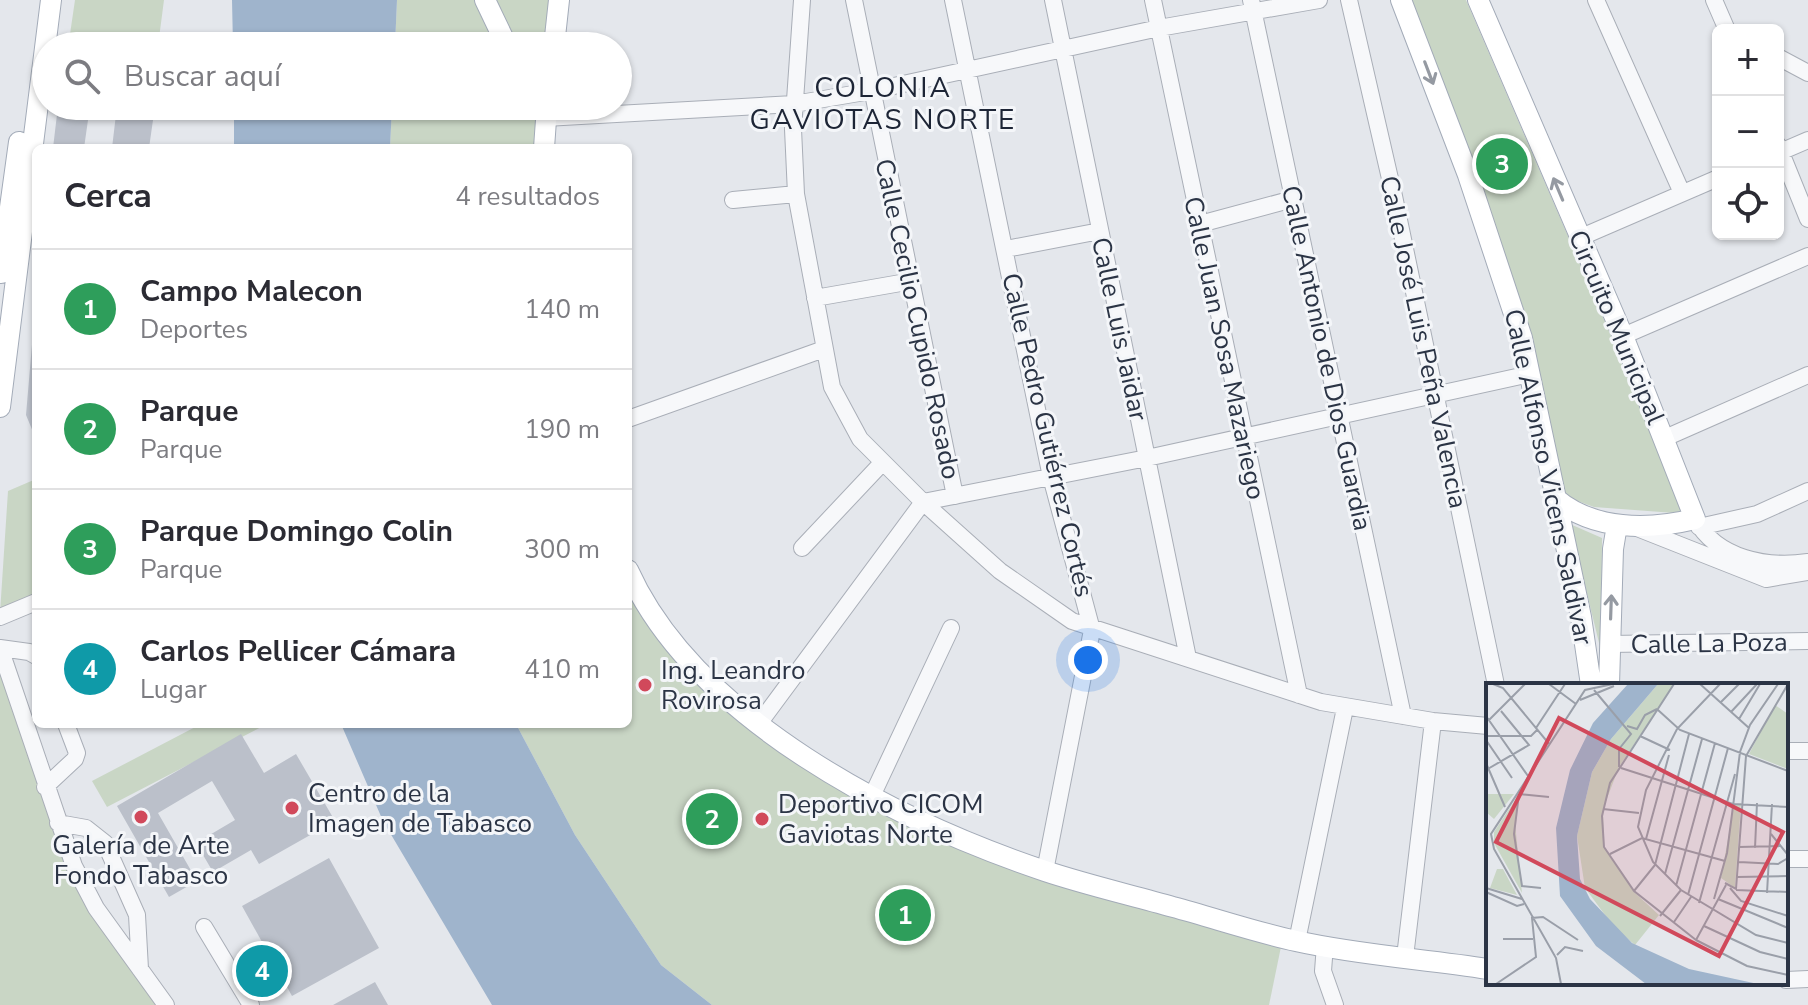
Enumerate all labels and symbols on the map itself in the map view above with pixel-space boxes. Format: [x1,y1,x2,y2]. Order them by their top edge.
one-way arrow [1423,60,1437,85]
district label: COLONIA GAVIOTAS NORTE [750,69,1016,139]
pin: 3 [1476,134,1528,194]
street label: Calle Cecilio Cupido Rosado [866,156,969,483]
street label: Calle José Luis Peña Valencia [1371,172,1476,512]
one-way arrow [1550,177,1565,202]
street label: Calle Antonio de Dios Guardia [1273,182,1380,534]
street label: Calle Juan Sosa Mazariego [1175,193,1274,503]
street label: Circuito Municipal [1560,225,1673,430]
street label: Calle Luis Jaidar [1083,234,1156,425]
street label: Calle Pedro Gutiérrez Cortés [993,270,1102,601]
street label: Calle Alfonso Vicens Saldivar [1496,306,1601,649]
one-way arrow [1603,594,1618,621]
street label: Calle La Poza [1630,625,1788,662]
your location [1068,640,1108,680]
place label: Ing. Leandro Rovirosa [661,653,805,718]
marker: Ing. Leandro Rovirosa [636,676,654,694]
inset map [1486,683,1788,985]
place label: Centro de la Imagen de Tabasco [308,776,532,841]
place label: Deportivo CICOM Gaviotas Norte [778,787,983,852]
pin: 2 [686,789,738,849]
marker: Centro de la Imagen de Tabasco [283,799,301,817]
marker: Galería de Arte Fondo Tabasco [132,808,150,826]
marker: Deportivo CICOM Gaviotas Norte [753,810,771,828]
place label: Galería de Arte Fondo Tabasco [52,828,230,893]
pin: 1 [879,885,931,945]
pin: 4 [236,941,288,1001]

